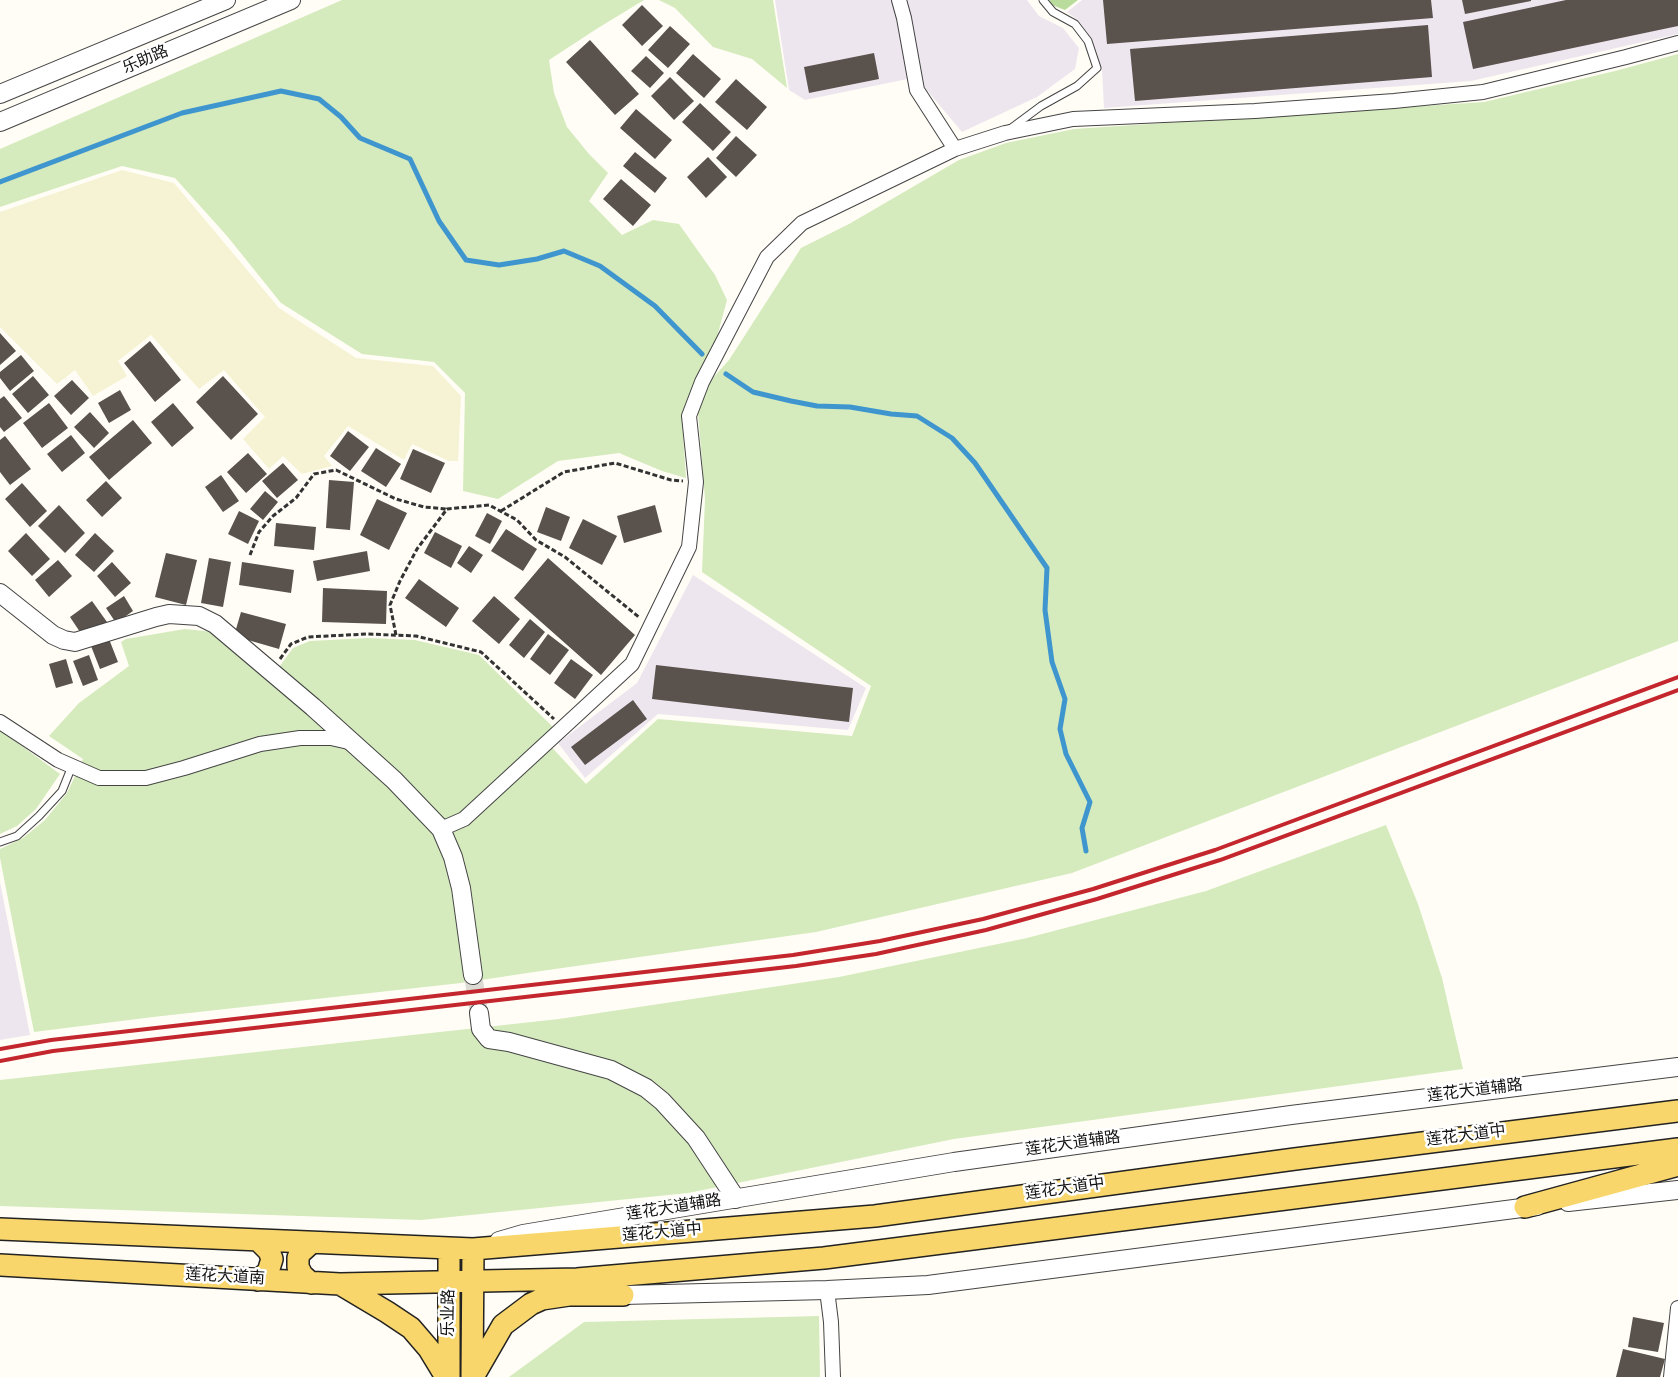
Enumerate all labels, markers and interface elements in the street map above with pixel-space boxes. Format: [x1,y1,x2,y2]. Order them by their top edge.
street label: 乐助路 [120,43,172,79]
street label: 莲花大道辅路 [1426,1077,1524,1107]
street label: 莲花大道中 [1425,1123,1507,1151]
street label: 莲花大道辅路 [1024,1129,1122,1161]
street label: 莲花大道中 [1024,1175,1106,1205]
street label: 莲花大道辅路 [625,1192,723,1226]
street label: 莲花大道中 [621,1221,703,1247]
street label: 莲花大道南 [185,1266,265,1290]
street label: 乐业路 [440,1289,460,1337]

